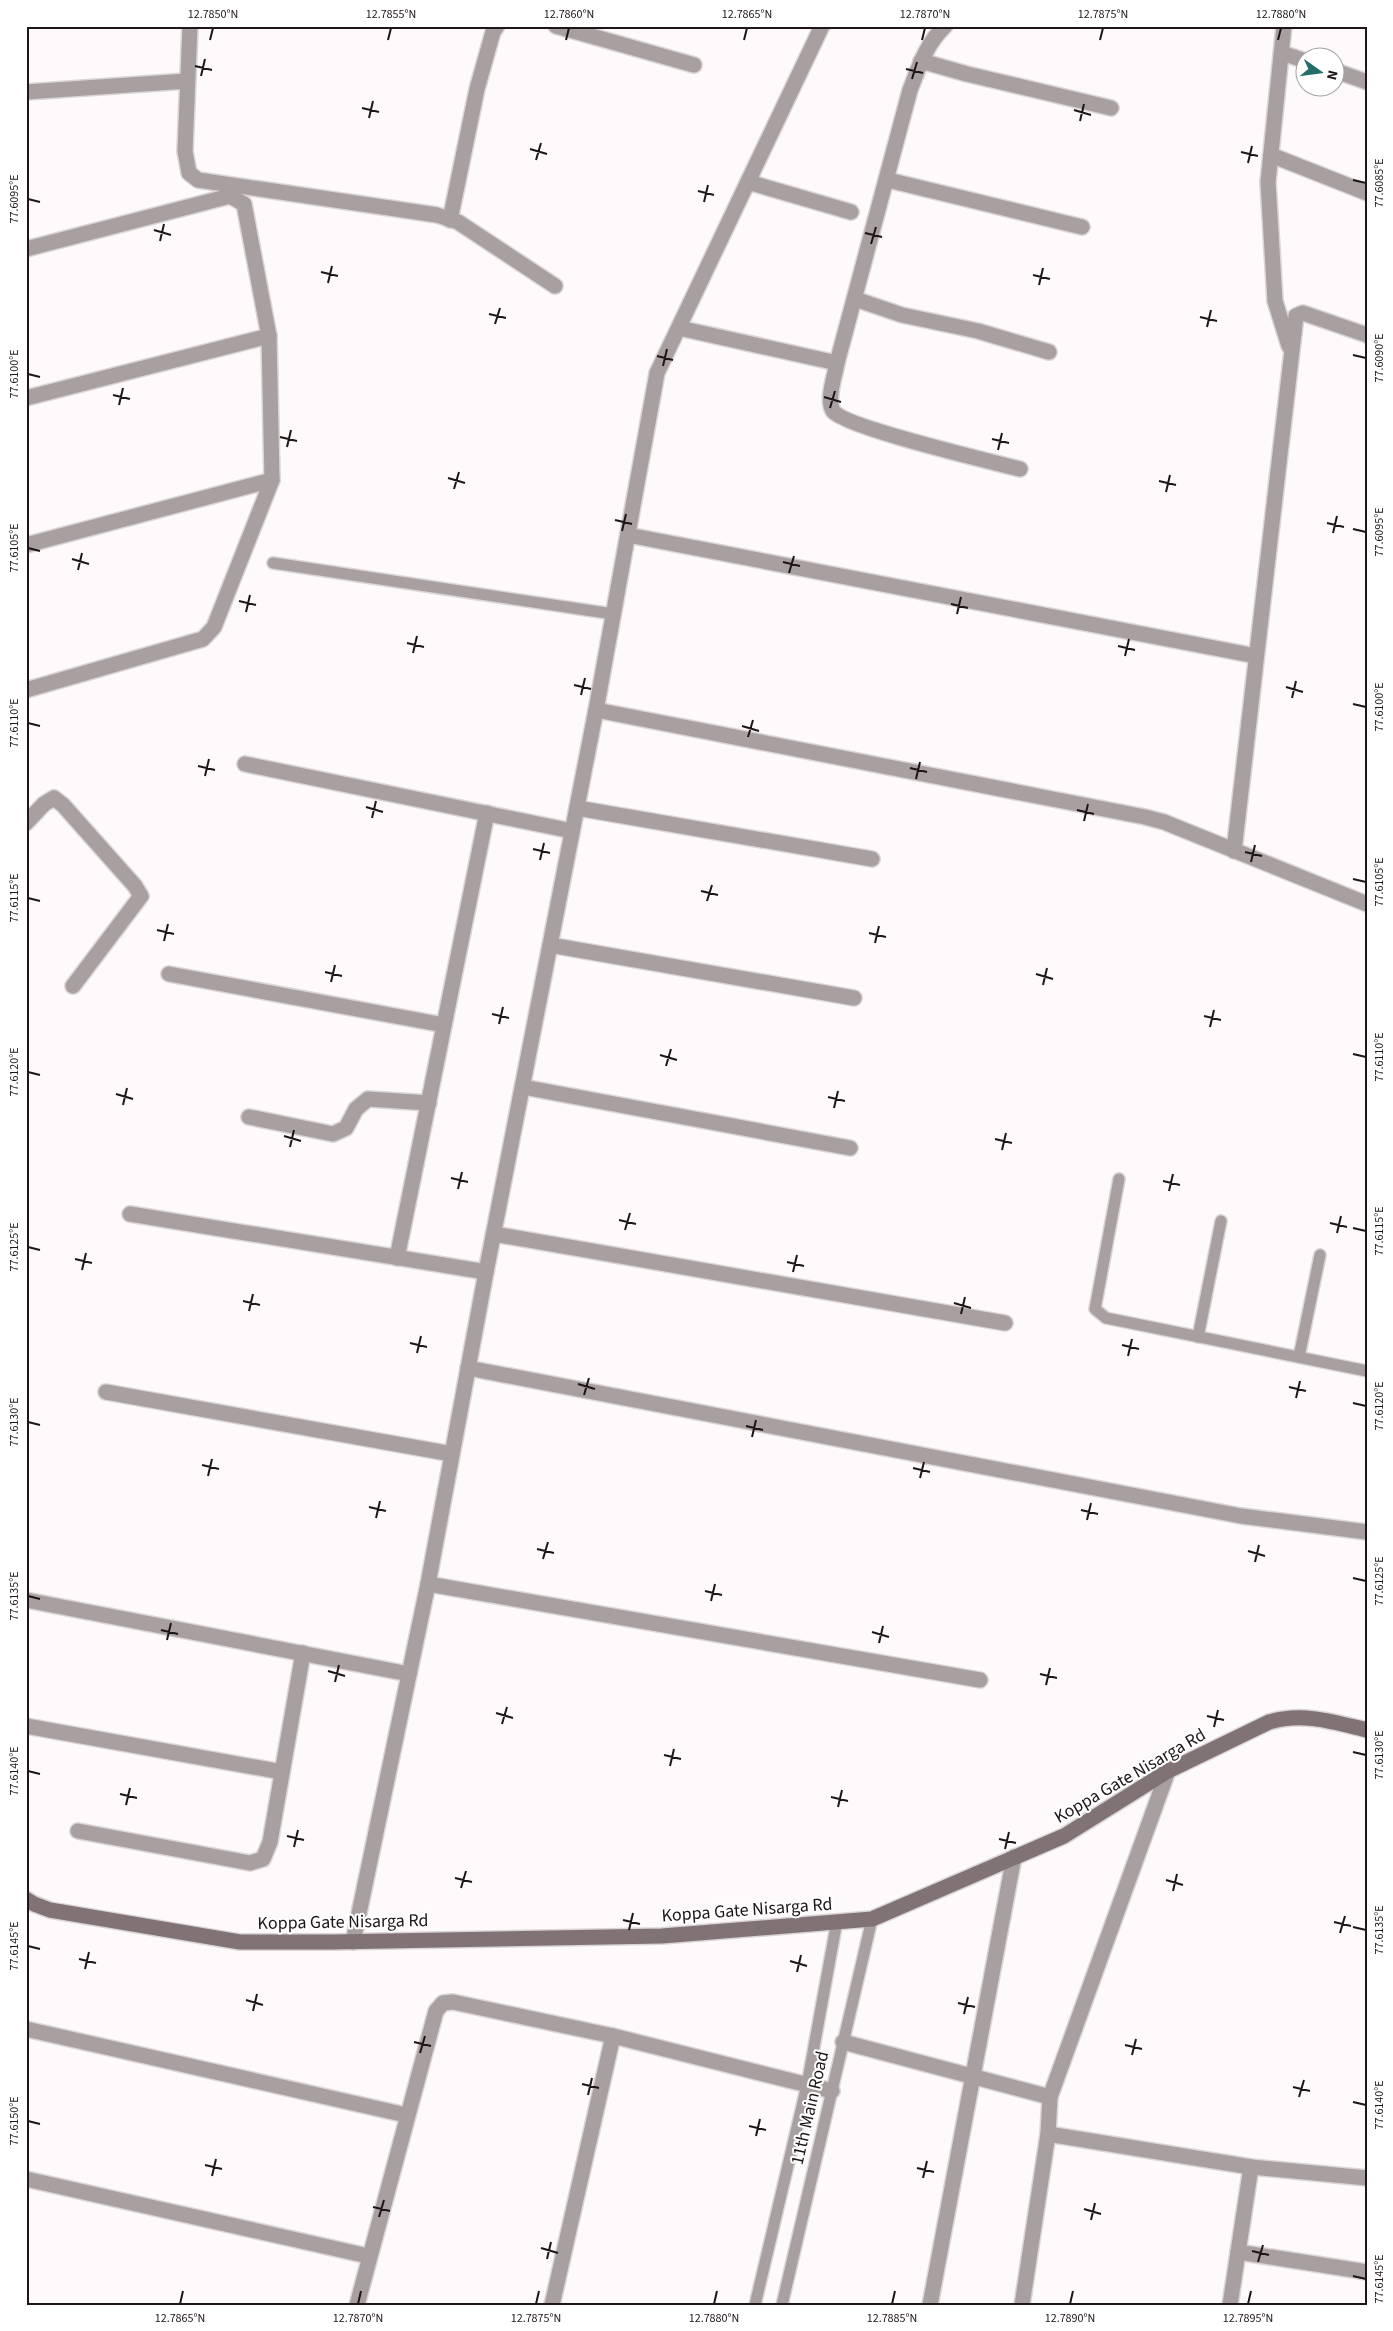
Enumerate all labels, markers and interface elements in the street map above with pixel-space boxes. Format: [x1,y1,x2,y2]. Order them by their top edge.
text: 12.7850°N [188,6,238,23]
text: 12.7855°N [366,6,416,23]
text: 12.7860°N [544,6,594,23]
text: 12.7865°N [722,6,772,23]
text: 12.7870°N [900,6,950,23]
text: 12.7875°N [1078,6,1128,23]
text: 12.7880°N [1256,6,1306,23]
north arrow [1296,48,1346,98]
text: N [1321,68,1342,82]
text: 77.6085°E [1371,158,1388,208]
text: 77.6095°E [6,174,23,224]
text: 77.6090°E [1371,333,1388,383]
text: 77.6100°E [6,349,23,399]
text: 77.6095°E [1371,507,1388,557]
text: 77.6105°E [6,523,23,573]
text: 77.6100°E [1371,682,1388,732]
text: 77.6110°E [6,698,23,748]
text: 77.6105°E [1371,857,1388,907]
text: 77.6115°E [6,873,23,923]
text: 77.6110°E [1371,1032,1388,1082]
text: 77.6120°E [6,1047,23,1097]
text: 77.6115°E [1371,1206,1388,1256]
text: 77.6125°E [6,1222,23,1272]
text: 77.6120°E [1371,1381,1388,1431]
text: 77.6130°E [6,1397,23,1447]
text: 77.6125°E [1371,1556,1388,1606]
text: 77.6135°E [6,1571,23,1621]
street label: Koppa Gate Nisarga Rd [1050,1722,1210,1830]
text: 77.6130°E [1371,1730,1388,1780]
text: 77.6140°E [6,1746,23,1796]
street label: Koppa Gate Nisarga Rd [661,1892,833,1928]
text: 77.6135°E [1371,1905,1388,1955]
street label: Koppa Gate Nisarga Rd [257,1908,429,1936]
text: 77.6145°E [6,1921,23,1971]
street label: 11th Main Road [785,2049,835,2167]
text: 77.6140°E [1371,2080,1388,2130]
text: 77.6150°E [6,2096,23,2146]
text: 77.6145°E [1371,2254,1388,2304]
text: 12.7865°N [155,2310,205,2327]
text: 12.7870°N [333,2310,383,2327]
text: 12.7875°N [511,2310,561,2327]
text: 12.7880°N [689,2310,739,2327]
text: 12.7885°N [867,2310,917,2327]
text: 12.7890°N [1045,2310,1095,2327]
text: 12.7895°N [1223,2310,1273,2327]

